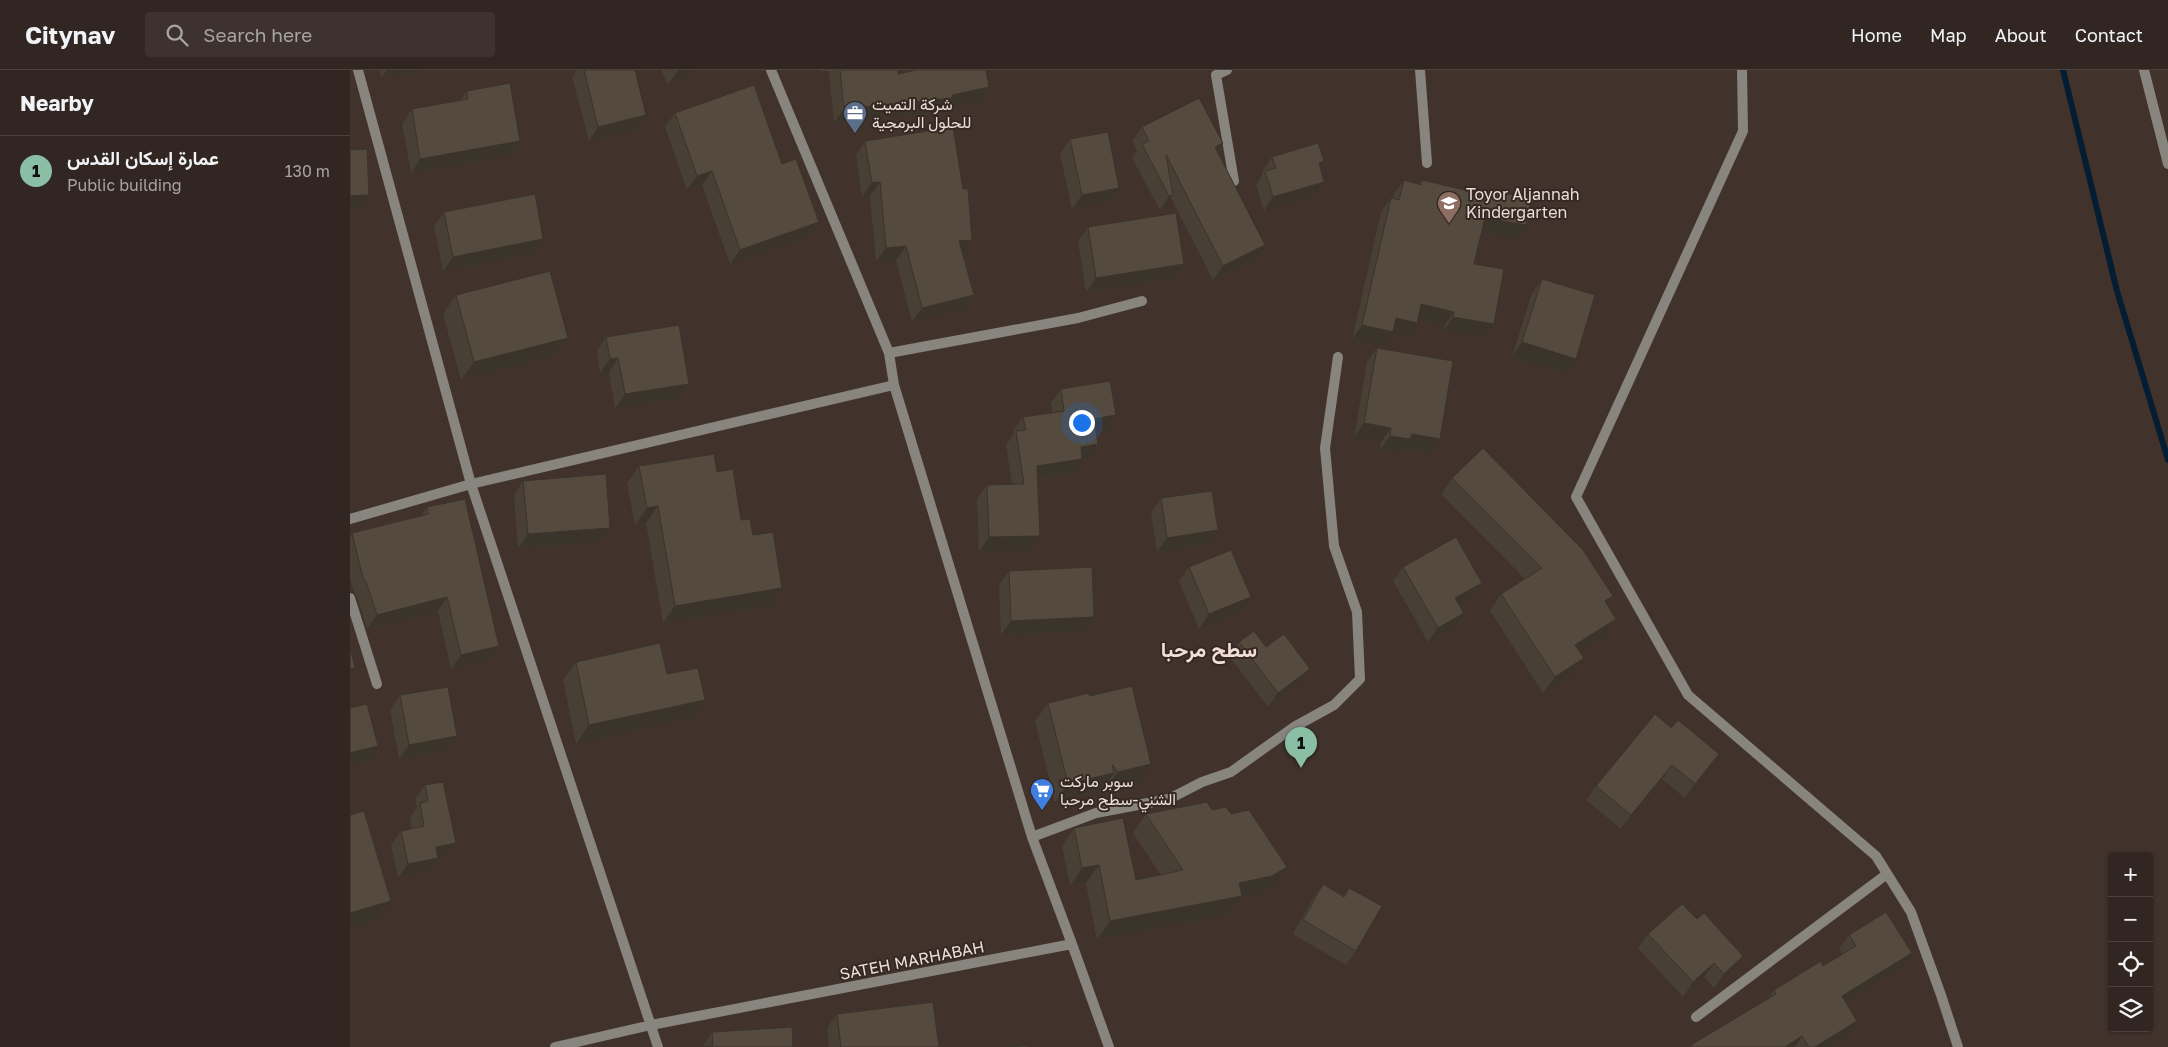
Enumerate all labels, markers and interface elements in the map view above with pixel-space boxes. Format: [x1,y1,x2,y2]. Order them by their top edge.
search box [145,12,495,57]
text: Citynav [25,20,115,49]
icon: search [163,21,191,49]
text: Search here [203,23,312,46]
text: Home [1851,24,1902,46]
text: Map [1930,24,1967,46]
text: About [1995,24,2047,46]
text: Contact [2075,24,2143,46]
text: Nearby [20,90,94,116]
place label: شركة التميت للحلول البرمجية [872,94,971,133]
office icon: شركة التميت للحلول البرمجية [842,100,868,134]
text: عمارة إسكان القدس [67,146,219,169]
text: 1 [32,161,40,181]
text: 130 m [285,161,330,181]
text: Public building [67,175,182,195]
place label: Toyor Aljannah Kindergarten [1466,184,1580,222]
school or university icon: Toyor Aljannah Kindergarten [1436,190,1462,224]
your location [1069,410,1095,436]
district label: سطح مرحبا [1161,636,1257,664]
pin: 1 [1285,727,1317,768]
place label: سوبر ماركت الشني-سطح مرحبا [1060,771,1176,813]
supermarket icon: سوبر ماركت الشني-سطح مرحبا [1029,777,1055,811]
map controls [2108,852,2153,1032]
button: + [2108,852,2153,897]
button: − [2108,897,2153,942]
street label: SATEH MARHABAH [838,936,986,984]
button: locate [2108,942,2153,987]
button: layers [2108,987,2153,1032]

